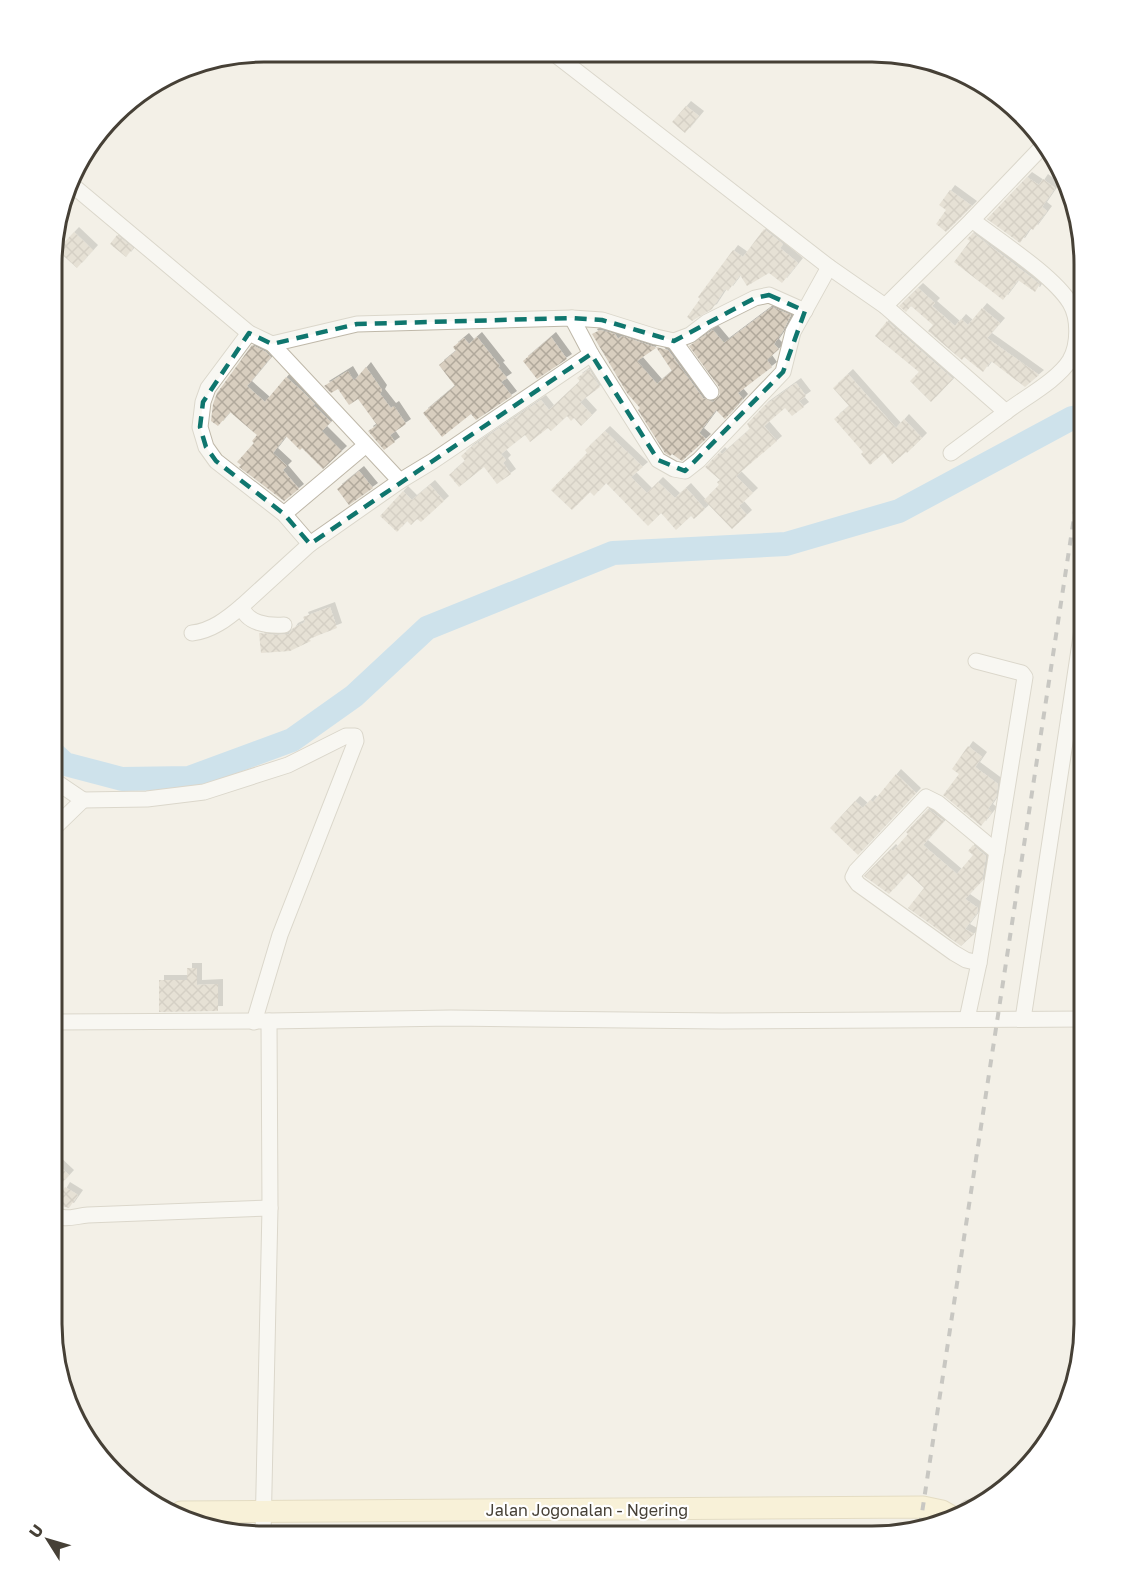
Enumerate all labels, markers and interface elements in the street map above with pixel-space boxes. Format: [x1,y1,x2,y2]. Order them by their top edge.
street label: Jalan Jogonalan - Ngering [486,1500,688,1520]
north arrow [18,1510,78,1570]
text: U [25,1520,48,1542]

